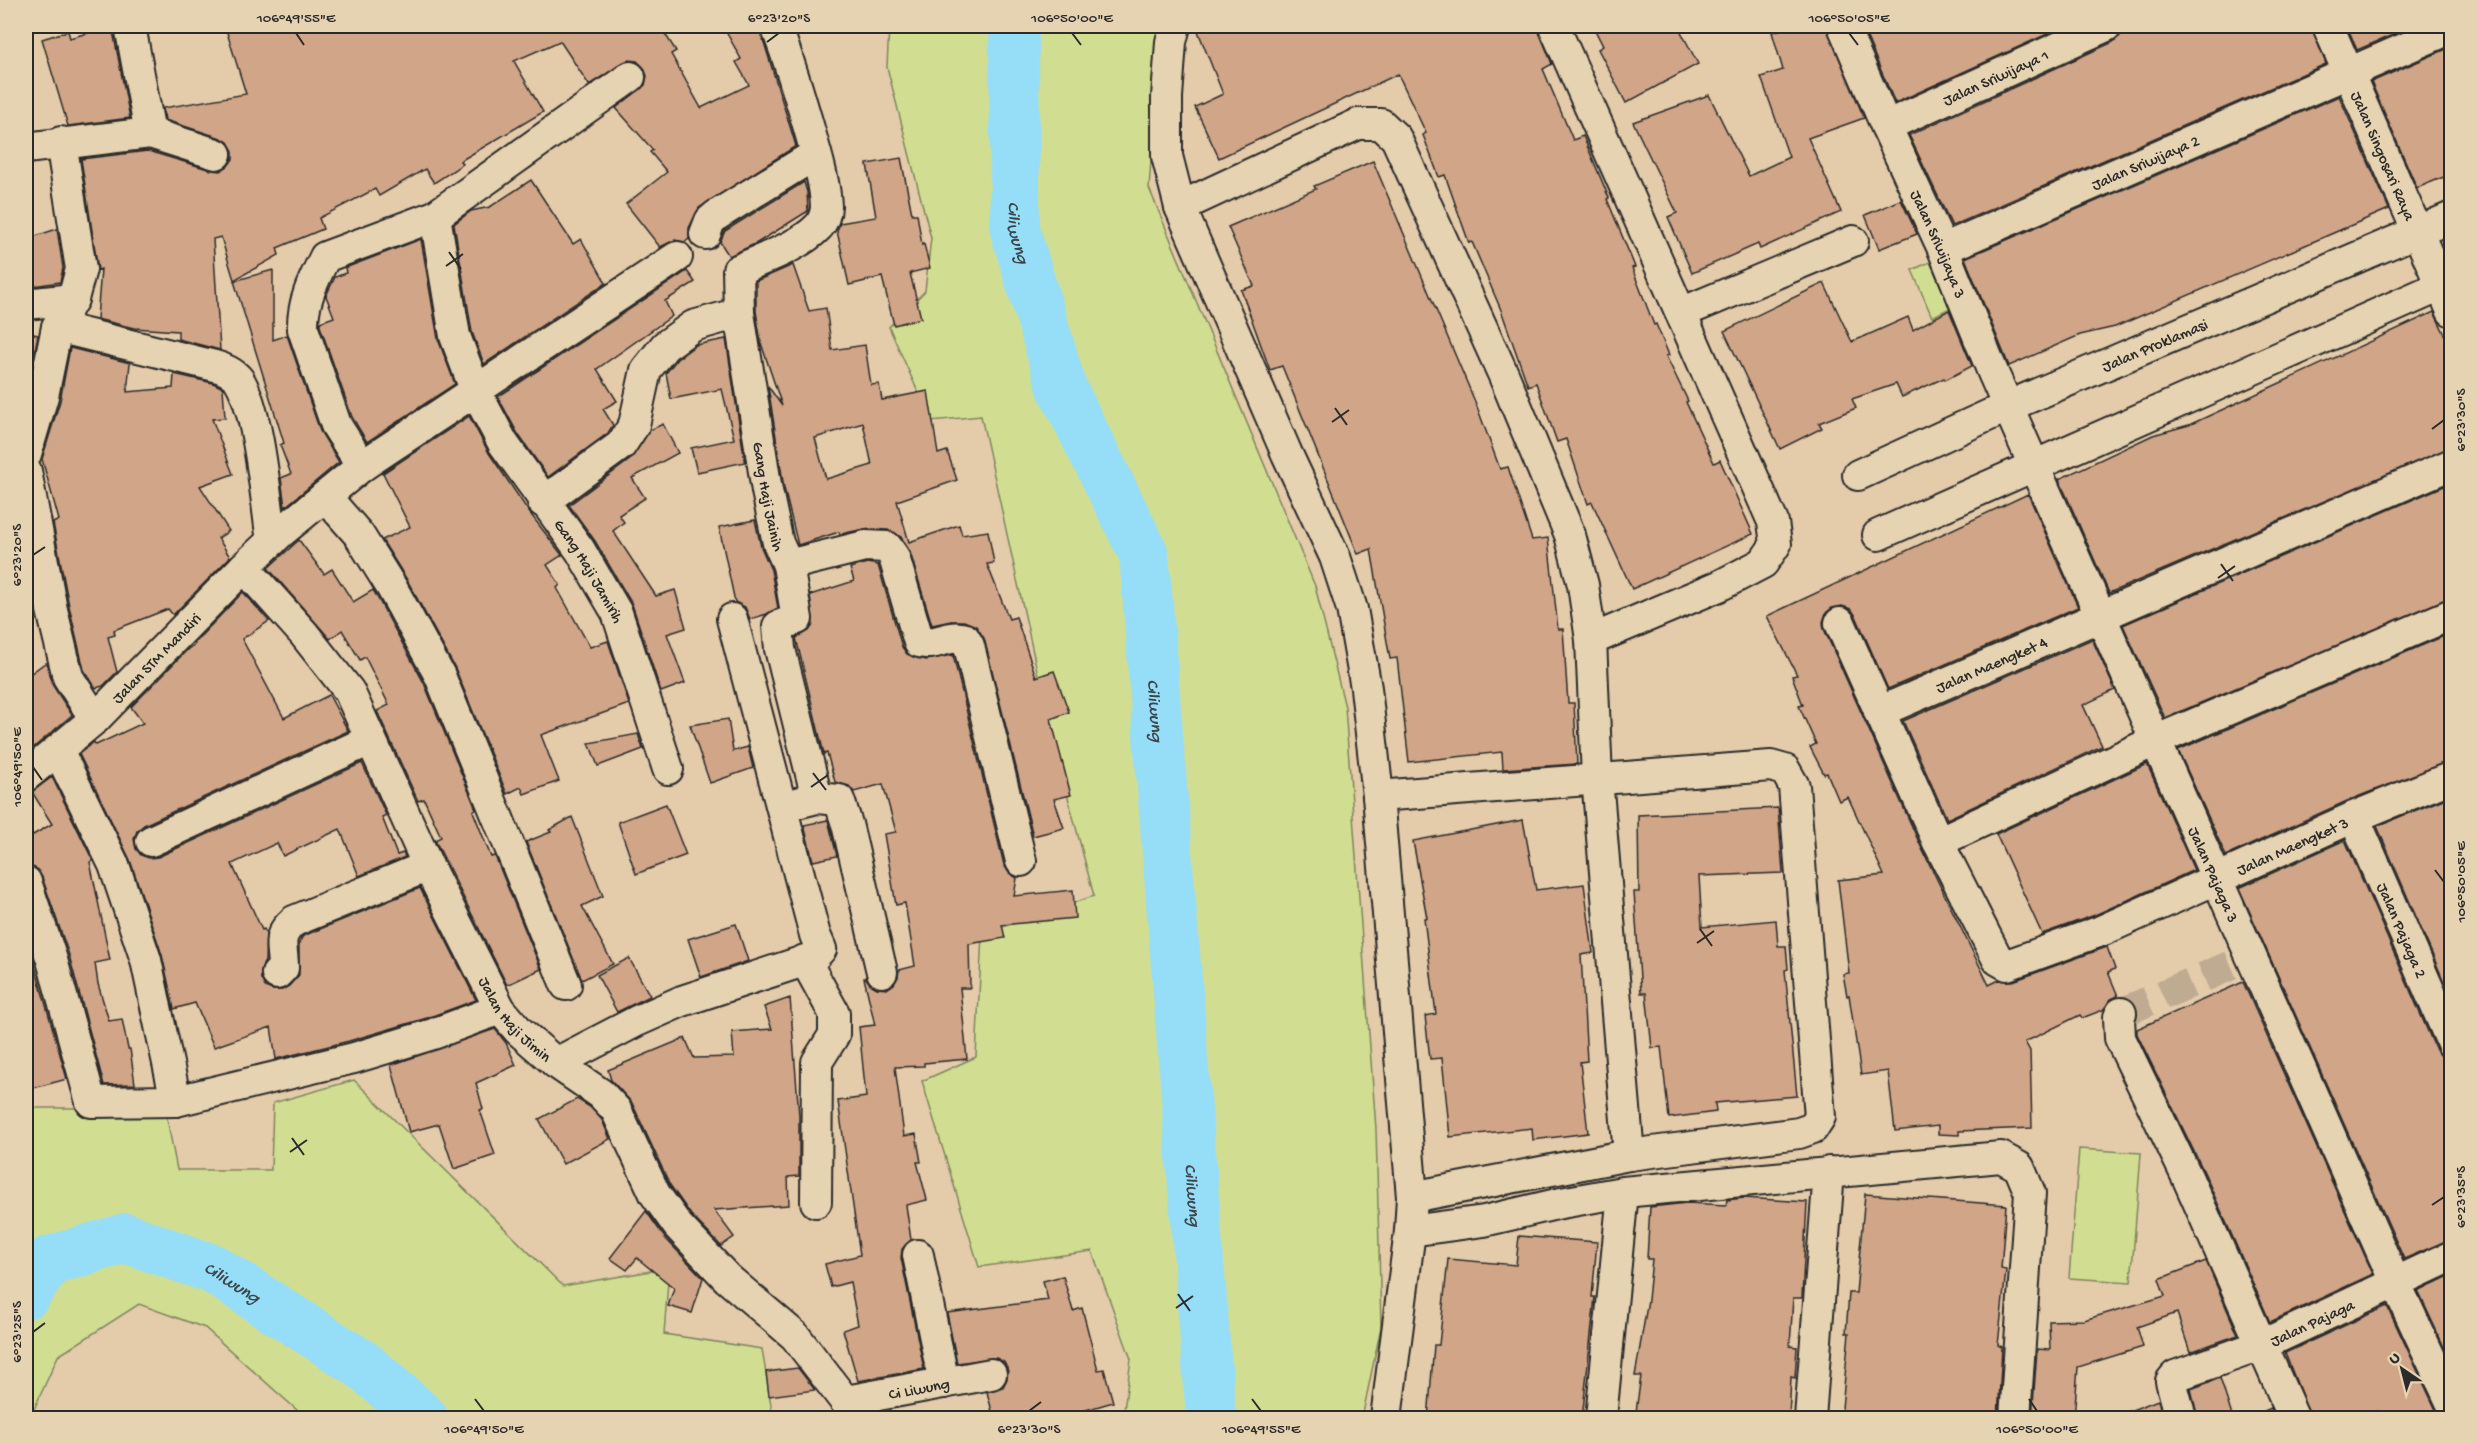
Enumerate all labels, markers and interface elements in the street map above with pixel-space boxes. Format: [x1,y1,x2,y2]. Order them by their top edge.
text: 106°49'55"E [256,10,336,28]
text: 6°23'20"S [748,10,810,28]
text: 106°50'00"E [1030,10,1114,28]
text: 106°50'05"E [1807,10,1890,28]
street label: Jalan Sriwijaya 1 [1941,47,2053,112]
street label: Jalan Singosari Raya [2345,89,2418,225]
street label: Jalan Sriwijaya 2 [2089,133,2203,196]
street label: Jalan Sriwijaya 3 [1904,188,1968,302]
water label: Ciliwung [1001,202,1033,268]
street label: Jalan Proklamasi [2100,316,2211,378]
text: 6°23'30"S [2453,389,2471,451]
street label: Gang Haji Jainih [746,441,787,555]
street label: Gang Haji Jamirih [548,517,626,627]
text: 6°23'20"S [9,524,27,586]
street label: Jalan STM Mandiri [110,610,207,709]
street label: Jalan Maengket 4 [1934,634,2051,699]
water label: Ciliwung [1141,679,1167,745]
text: 106°49'50"E [9,727,27,808]
street label: Jalan Maengket 3 [2235,815,2352,882]
street label: Jalan Pajaga 3 [2182,825,2241,926]
text: 106°50'05"E [2453,841,2471,924]
street label: Jalan Pajaga 2 [2371,881,2429,982]
street label: Jalan Haji Jimin [472,975,554,1068]
water label: Ciliwung [1178,1163,1204,1229]
text: 6°23'35"S [2453,1166,2471,1228]
water label: Ciliwung [201,1259,265,1310]
street label: Jalan Pajaga [2268,1297,2359,1353]
text: 6°23'25"S [9,1301,27,1363]
north arrow [2372,1339,2432,1399]
text: U [2386,1349,2405,1370]
street label: Ci Liwung [887,1376,952,1406]
text: 106°49'50"E [443,1421,524,1439]
text: 6°23'30"S [998,1421,1060,1439]
text: 106°49'55"E [1221,1421,1301,1439]
text: 106°50'00"E [1995,1421,2079,1439]

